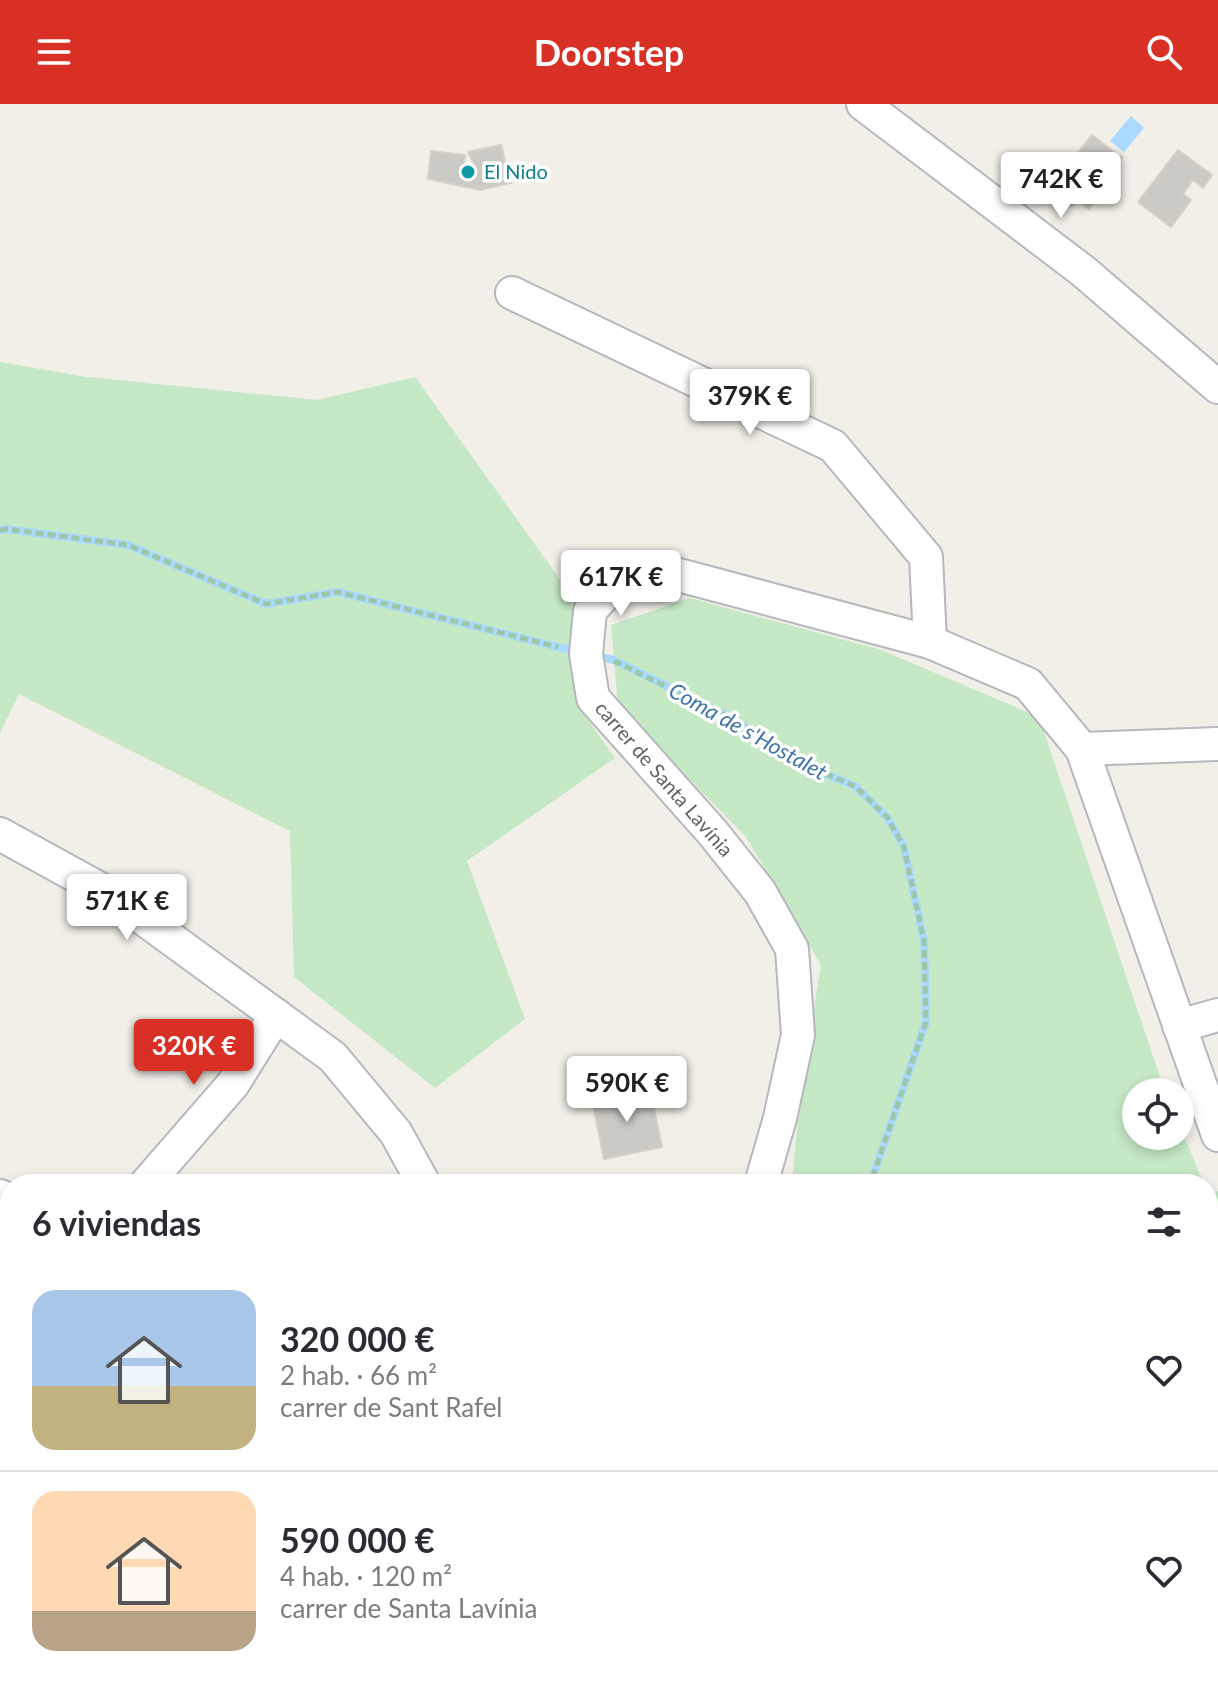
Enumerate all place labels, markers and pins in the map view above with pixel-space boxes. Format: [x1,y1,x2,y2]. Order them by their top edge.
pin: 742K € [996,152,1126,220]
place label: El Nido [484,159,548,183]
marker: El Nido [459,163,477,181]
pin: 379K € [685,369,815,437]
pin: 617K € [556,550,686,618]
pin: 571K € [62,874,192,942]
pin: 320K € [129,1019,259,1087]
pin: 590K € [562,1056,692,1124]

